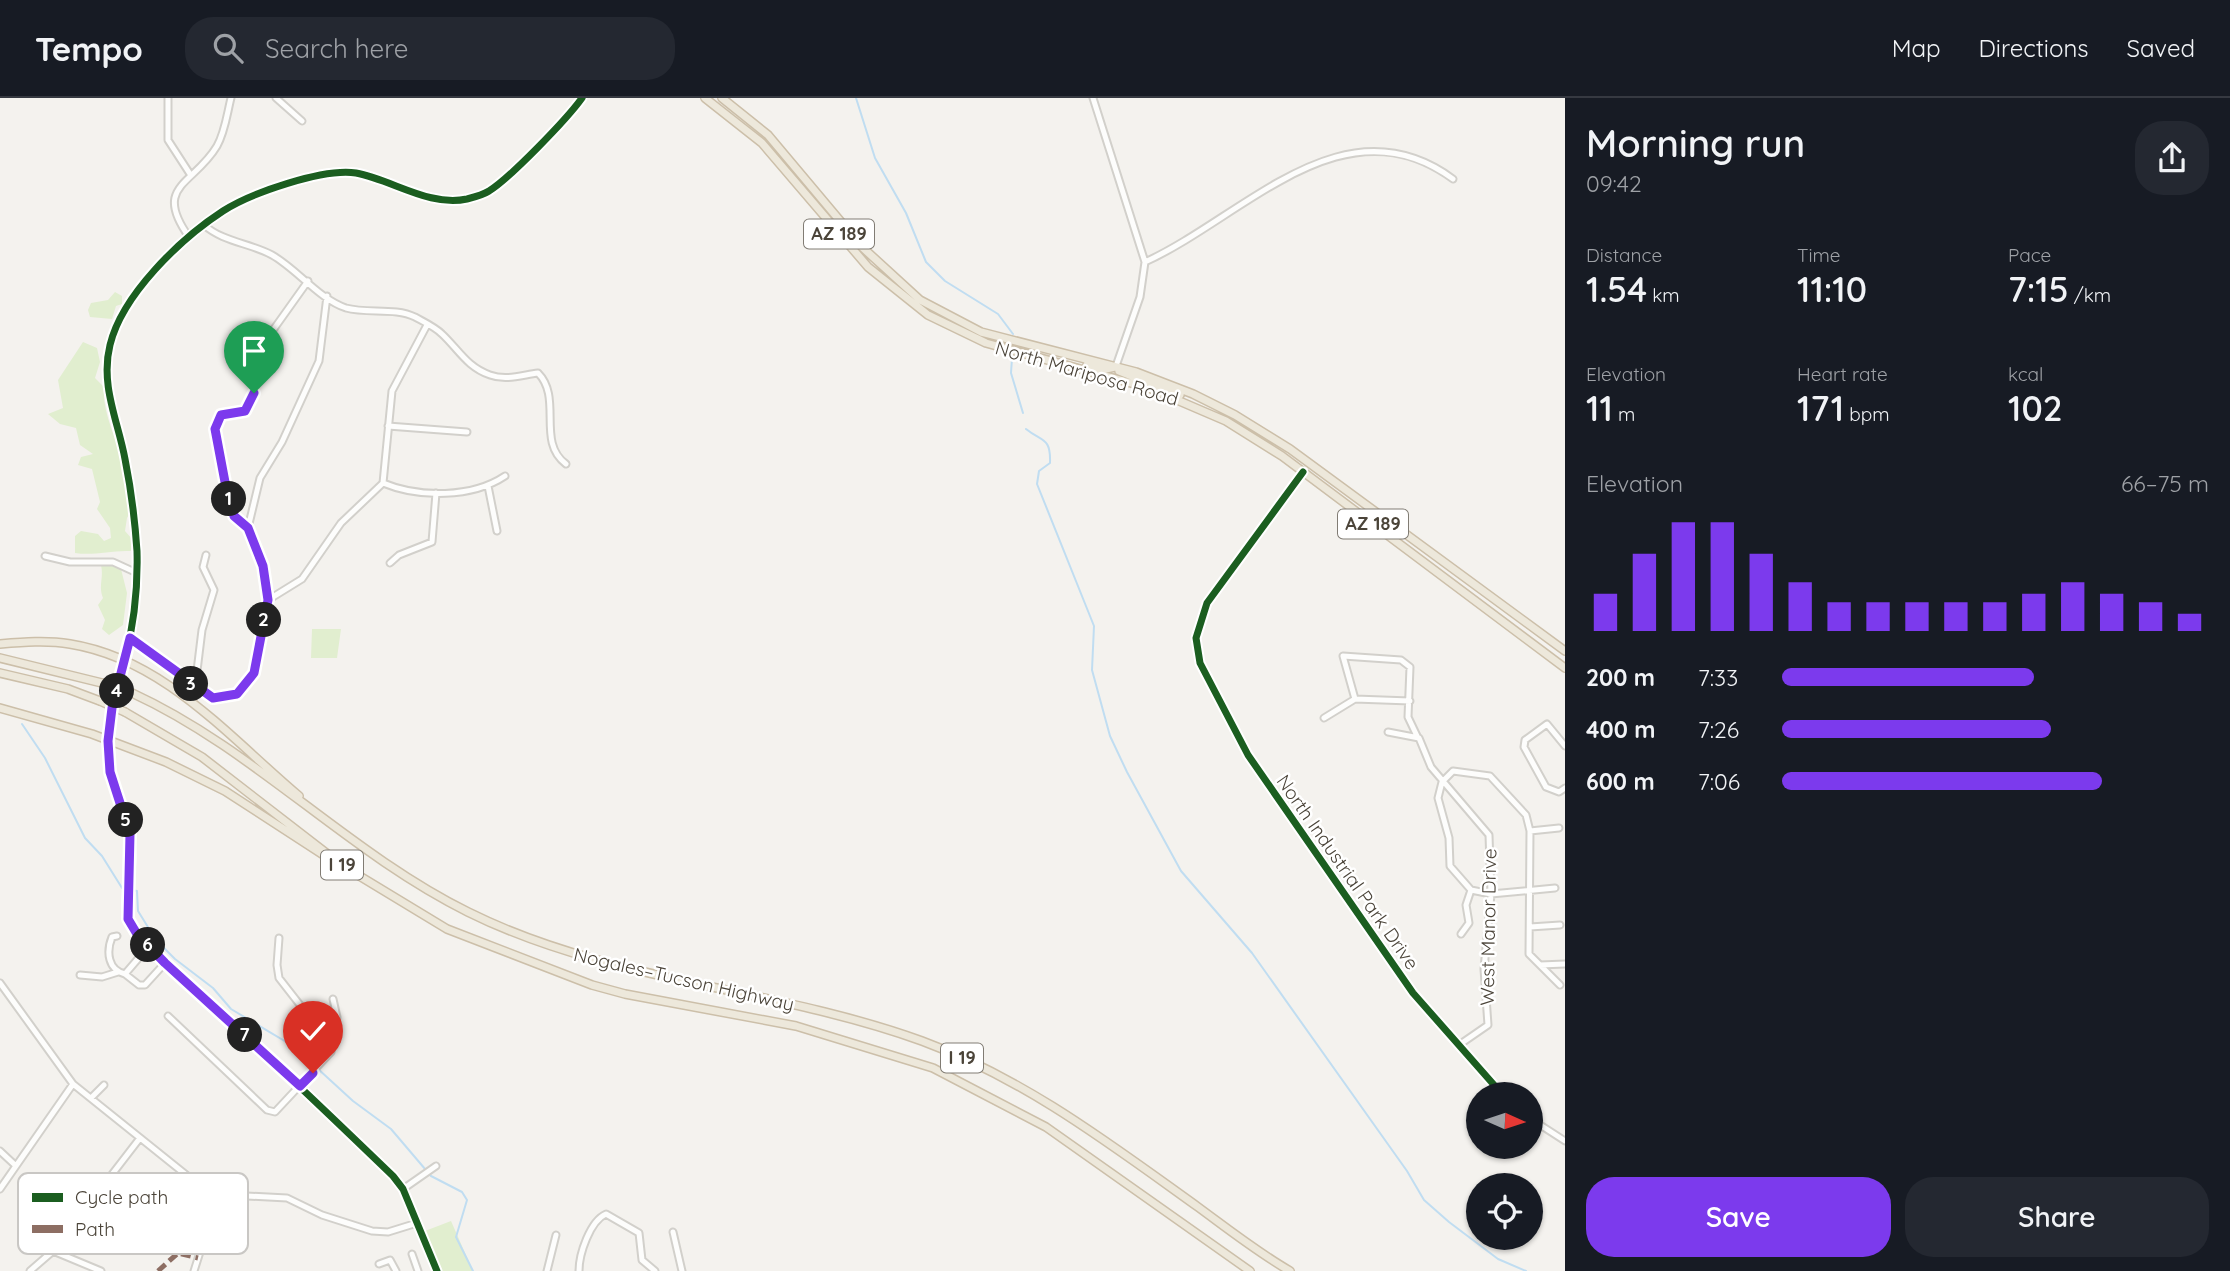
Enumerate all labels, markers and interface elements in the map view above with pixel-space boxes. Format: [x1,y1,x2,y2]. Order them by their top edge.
search box [185,17,675,80]
text: Tempo [35,28,143,69]
icon: search [209,29,247,67]
text: Search here [265,32,408,65]
text: Map [1892,33,1941,63]
text: Directions [1979,33,2089,63]
text: Saved [2127,33,2195,63]
text: Morning run [1586,119,1805,167]
button: share [2135,121,2209,195]
text: 09:42 [1586,169,1642,198]
road number: AZ 189 [804,219,874,248]
text: Distance [1586,243,1662,267]
text: Time [1797,243,1841,267]
text: Pace [2008,243,2051,267]
text: 1.54 [1586,267,1647,311]
text: 11:10 [1797,267,1867,311]
text: 7:15 [2008,267,2069,311]
text: km [1647,283,1680,307]
text: /km [2069,283,2111,307]
pin [224,321,284,393]
icon: arrive [235,332,273,370]
street label: North Mariposa Road [993,335,1181,411]
text: Elevation [1586,362,1666,386]
text: Heart rate [1797,362,1888,386]
text: kcal [2008,362,2043,386]
text: 11 [1586,386,1613,430]
text: 171 [1797,386,1844,430]
text: 102 [2008,386,2062,430]
text: m [1613,402,1635,426]
text: bpm [1844,402,1890,426]
text: Elevation [1586,469,1683,498]
text: 66–75 m [2121,469,2209,498]
pin: 1 [212,482,246,516]
text: 1 [225,486,232,510]
road number: AZ 189 [1338,510,1408,538]
pin: 2 [246,602,282,638]
text: 2 [258,607,269,631]
text: 200 m [1586,663,1655,692]
text: 7:33 [1698,663,1738,692]
pin: 3 [174,666,208,702]
text: 3 [185,671,196,695]
pin: 4 [100,674,134,708]
text: 4 [111,678,122,702]
text: 400 m [1586,715,1655,744]
text: 7:26 [1698,715,1739,744]
text: 600 m [1586,767,1655,796]
text: 7:06 [1698,767,1740,796]
street label: North Industrial Park Drive [1272,770,1424,974]
pin: 5 [108,802,144,838]
text: 5 [120,807,131,831]
street label: West Manor Drive [1475,848,1501,1006]
road number: I 19 [321,850,363,880]
pin: 6 [130,928,166,962]
text: 6 [142,932,153,956]
street label: Nogales–Tucson Highway [571,942,797,1016]
pin [283,1001,343,1073]
icon: check [294,1012,332,1050]
pin: 7 [228,1018,262,1052]
text: 7 [239,1022,250,1046]
road number: I 19 [941,1043,983,1072]
north arrow [1466,1082,1544,1158]
map controls [1466,1082,1543,1250]
legend [18,1173,248,1254]
button: locate [1466,1173,1543,1250]
button: Save [1586,1177,1891,1257]
button: Share [1905,1177,2209,1257]
text: Cycle path [75,1185,168,1209]
text: Path [75,1217,115,1241]

